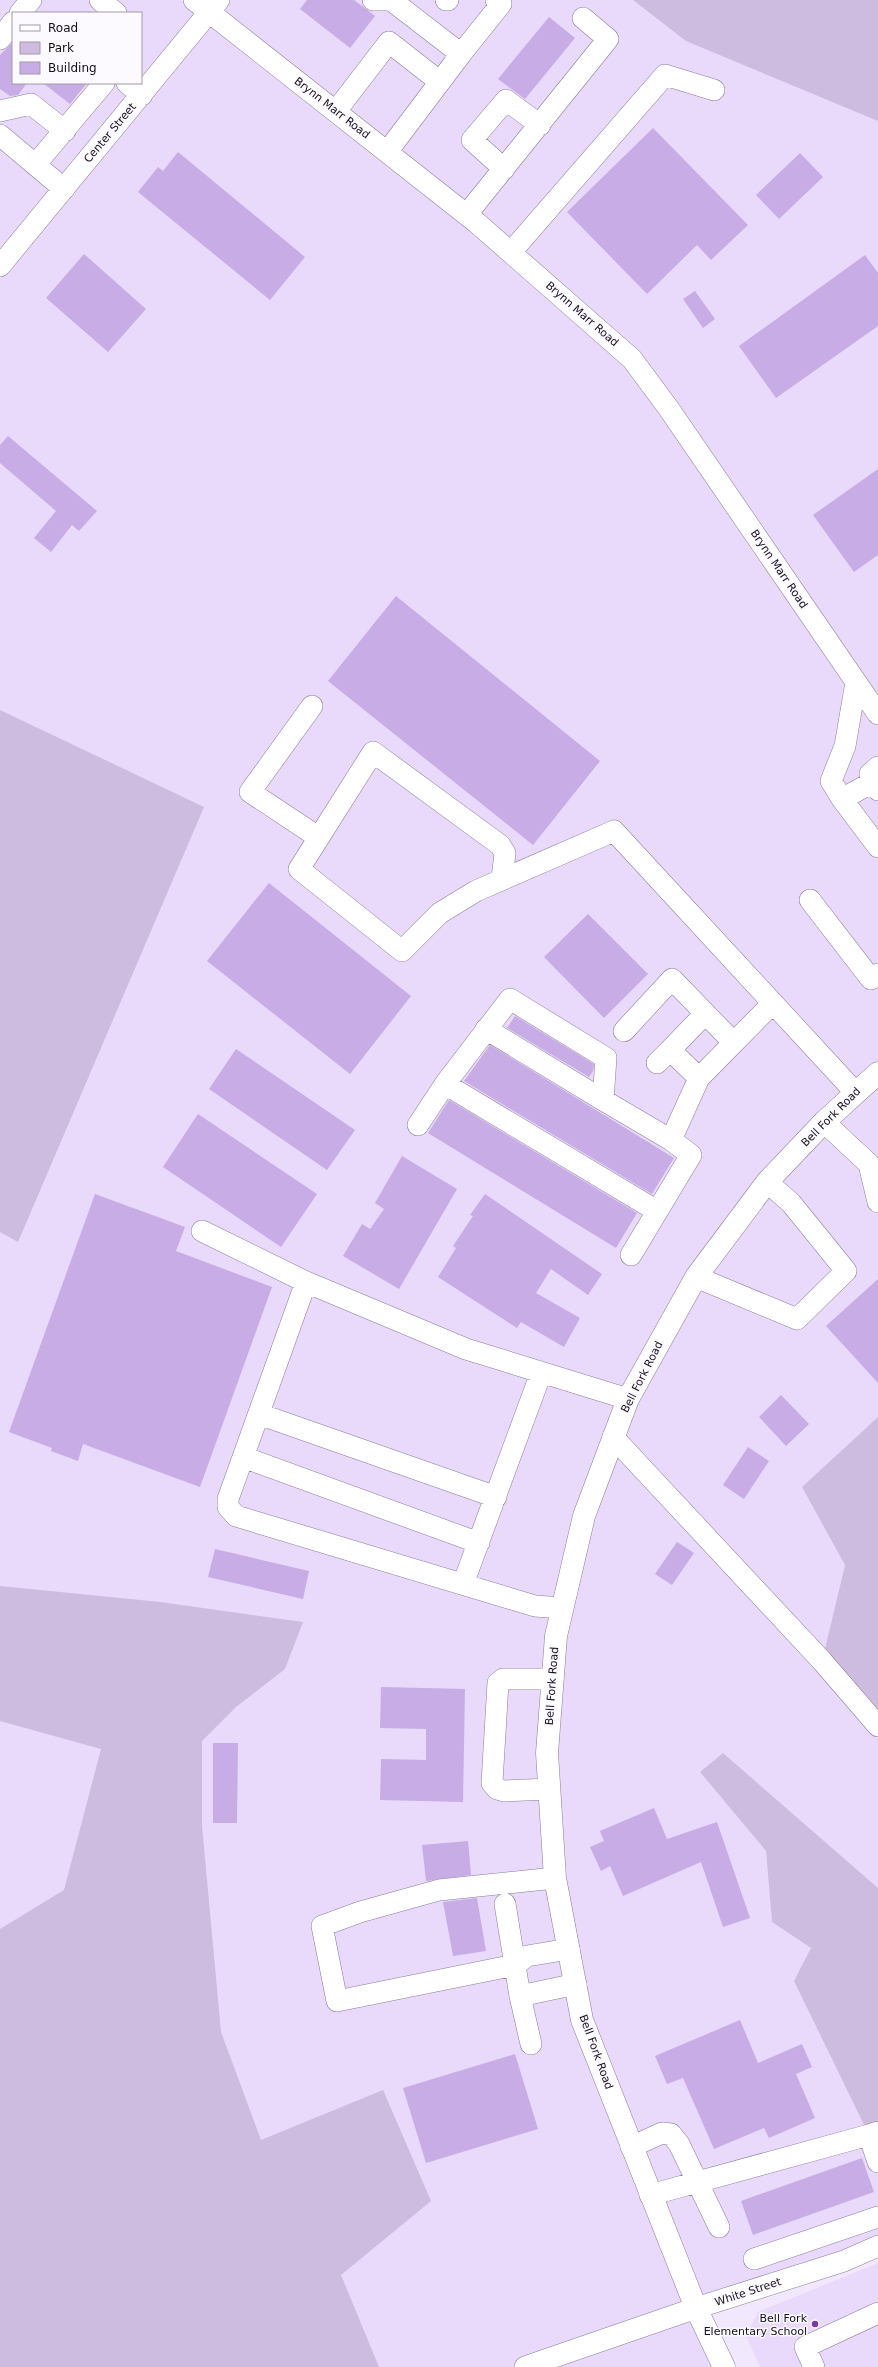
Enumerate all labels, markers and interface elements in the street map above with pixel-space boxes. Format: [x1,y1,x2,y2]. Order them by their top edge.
legend [12,12,142,84]
text: Road [48,21,78,35]
text: Park [48,41,74,55]
text: Building [48,61,97,75]
street label: Brynn Marr Road [292,74,372,142]
street label: Center Street [81,100,139,166]
street label: Brynn Marr Road [543,279,621,349]
street label: Brynn Marr Road [748,527,810,611]
street label: Bell Fork Road [799,1085,863,1149]
street label: Bell Fork Road [618,1339,666,1415]
street label: Bell Fork Road [543,1646,561,1726]
street label: Bell Fork Road [576,2013,616,2091]
street label: White Street [713,2275,783,2309]
place label: Bell Fork Elementary School [704,2312,808,2338]
marker: Bell Fork Elementary School [810,2319,820,2329]

